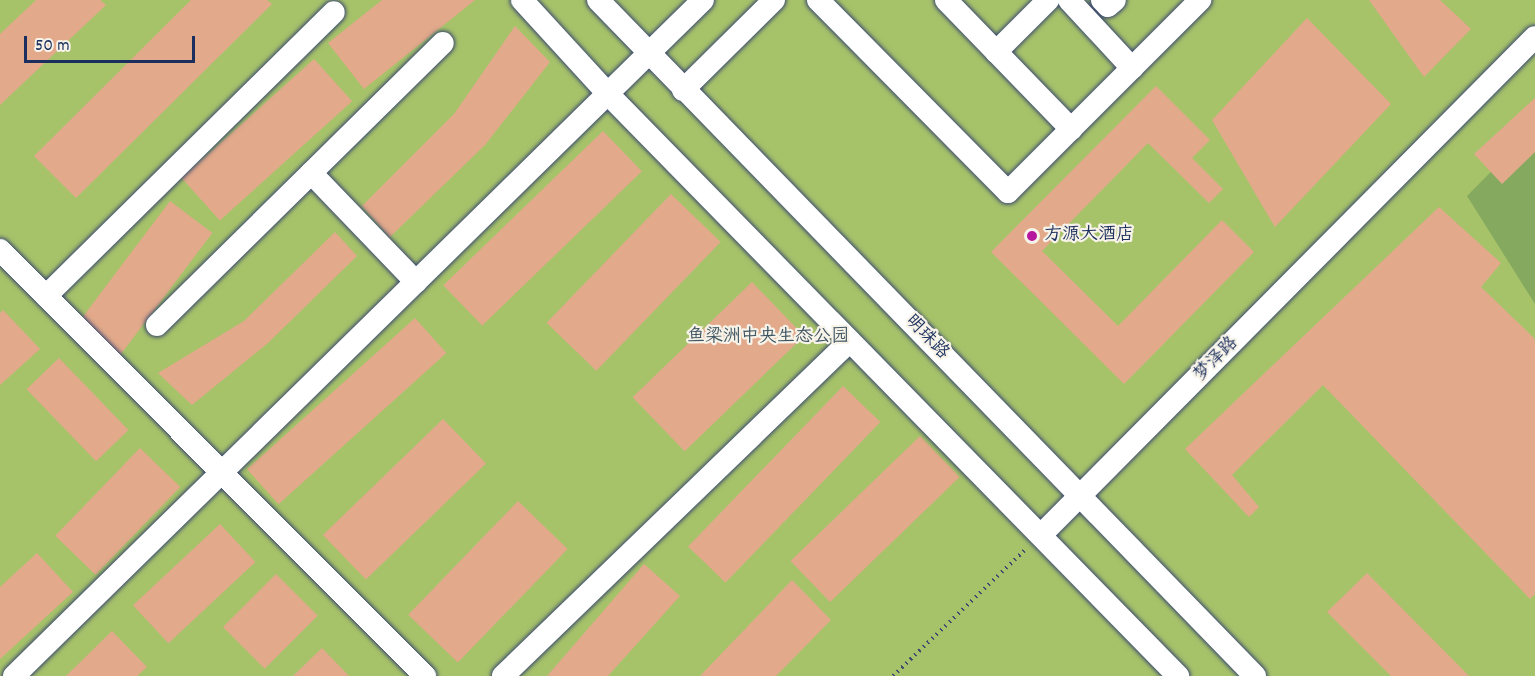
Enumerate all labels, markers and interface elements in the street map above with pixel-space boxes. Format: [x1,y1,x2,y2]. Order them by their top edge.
scale bar [27,24,198,62]
text: 50 m [35,34,70,59]
place label: 方源大酒店 [1044,225,1134,247]
marker: 方源大酒店 [1025,229,1039,243]
street label: 明珠路 [899,311,953,365]
park label: 鱼梁洲中央生态公园 [687,327,849,349]
street label: 梦泽路 [1190,333,1244,387]

